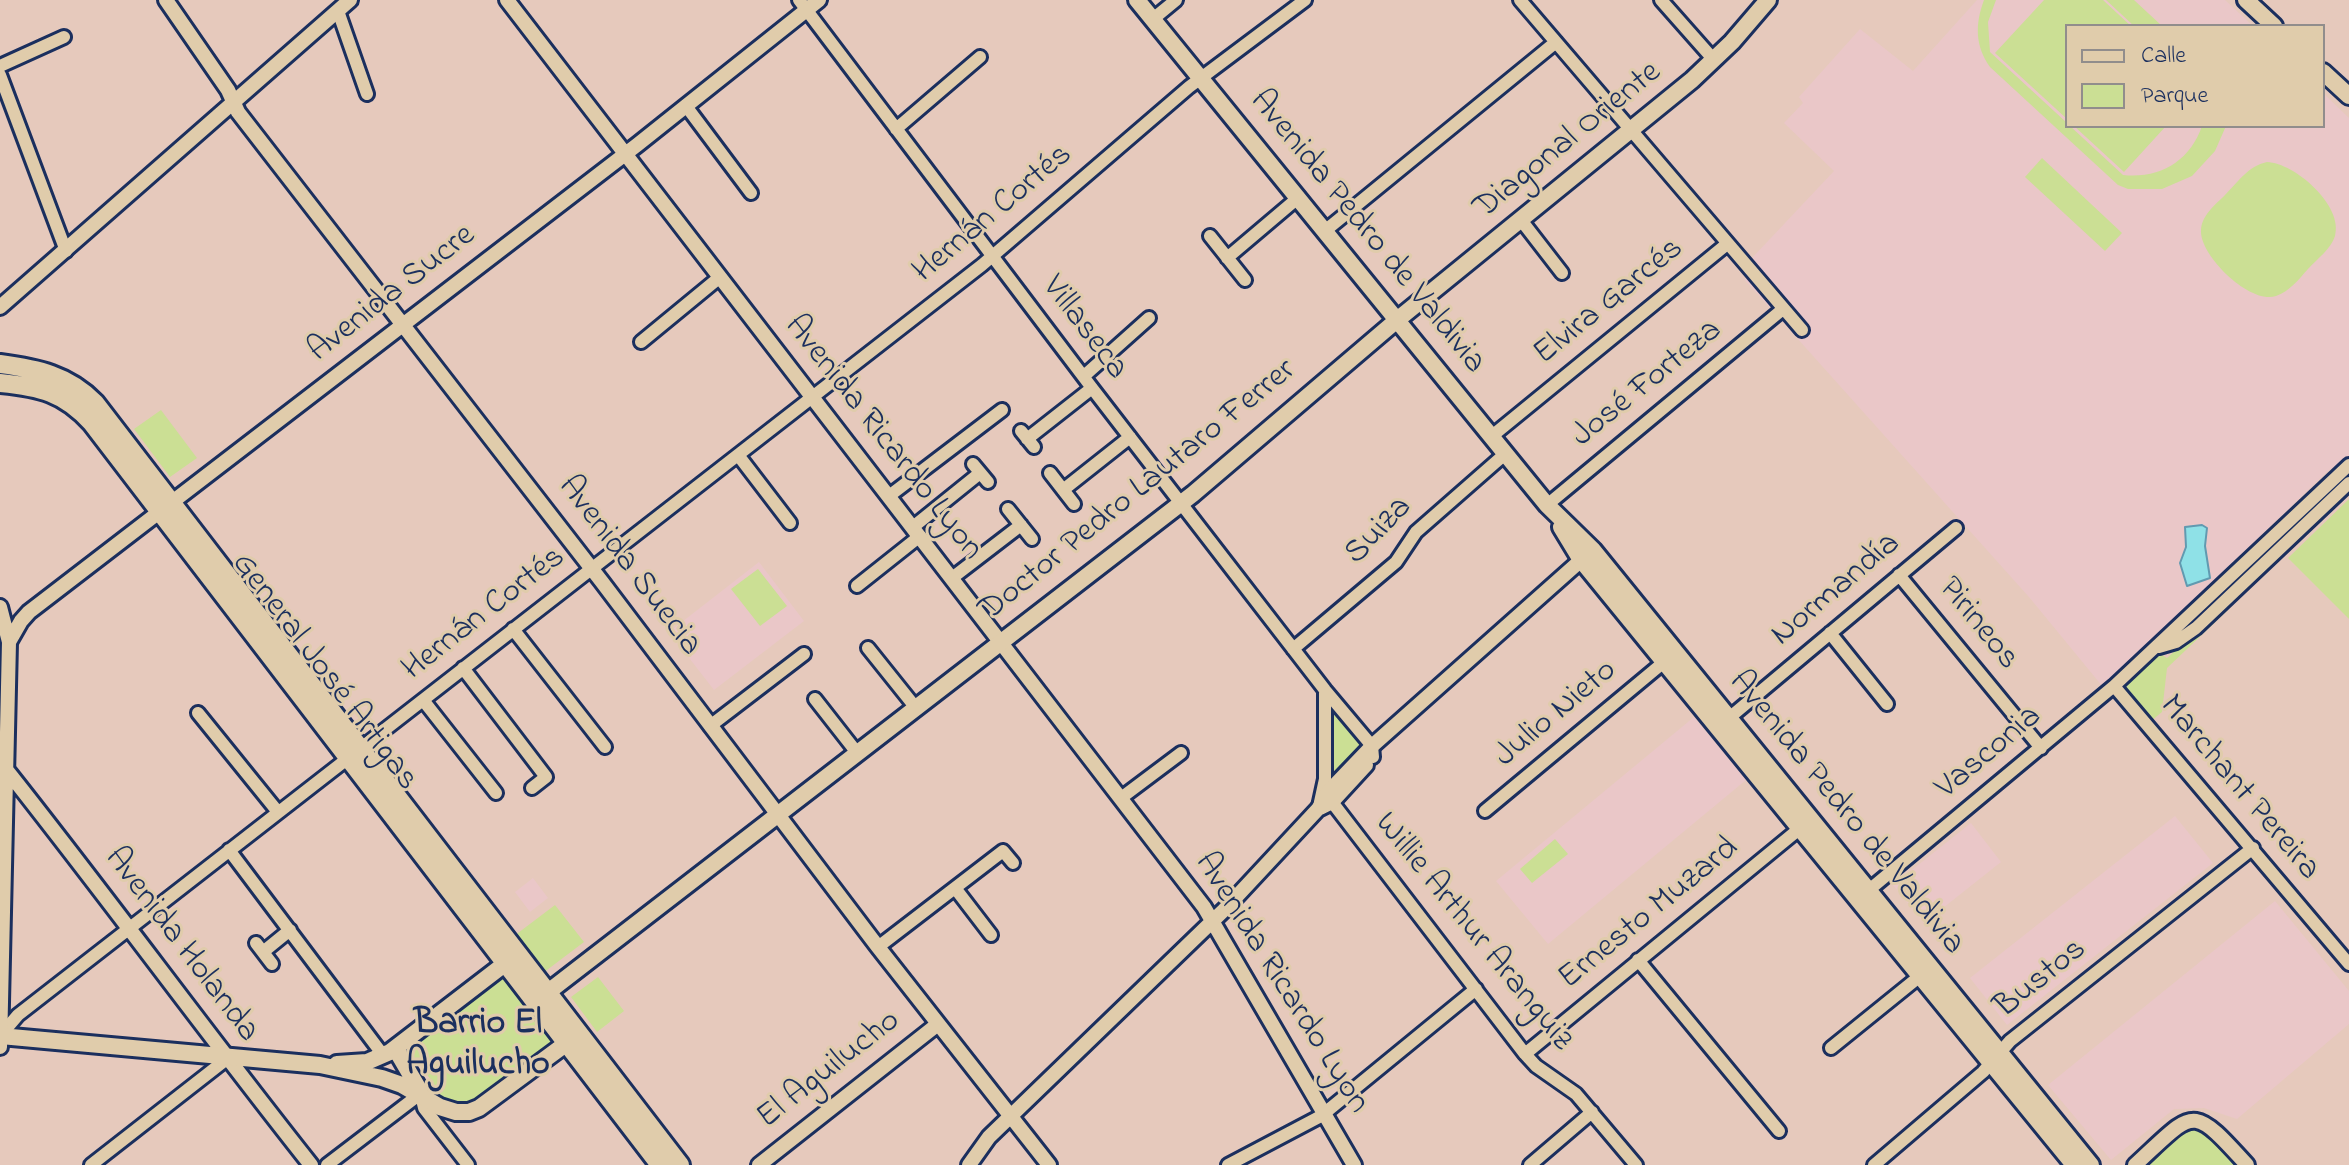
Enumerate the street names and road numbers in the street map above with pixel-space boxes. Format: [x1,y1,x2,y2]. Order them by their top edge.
street label: Diagonal Oriente [1467,54,1671,230]
street label: Avenida Pedro de Valdivia [1239,83,1493,383]
street label: Hernán Cortés [906,137,1082,293]
street label: Avenida Sucre [301,217,485,373]
street label: Elvira Garcés [1527,230,1693,376]
street label: Villaseca [1031,269,1135,389]
street label: Avenida Ricardo Lyon [773,308,991,570]
street label: José Forteza [1565,312,1731,458]
street label: Doctor Pedro Lautaro Ferrer [972,352,1306,632]
street label: Avenida Suecia [547,469,709,665]
street label: Suiza [1338,489,1422,575]
street label: Normandía [1764,525,1910,657]
street label: Hernán Cortés [395,539,575,691]
street label: General José Artigas [220,546,426,800]
street label: Pirineos [1927,570,2027,680]
street label: Julio Nieto [1487,652,1627,778]
street label: Avenida Pedro de Valdivia [1718,664,1972,964]
street label: Marchant Pereira [2149,688,2327,890]
street label: Vasconia [1929,698,2051,810]
street label: Willie Arthur Aranguiz [1363,806,1581,1060]
street label: Ernesto Muzard [1552,830,1748,1000]
street label: Avenida Holanda [93,840,267,1052]
street label: Avenida Ricardo Lyon [1183,846,1377,1122]
street label: Bustos [1988,931,2096,1029]
street label: El Aguilucho [750,1002,910,1140]

